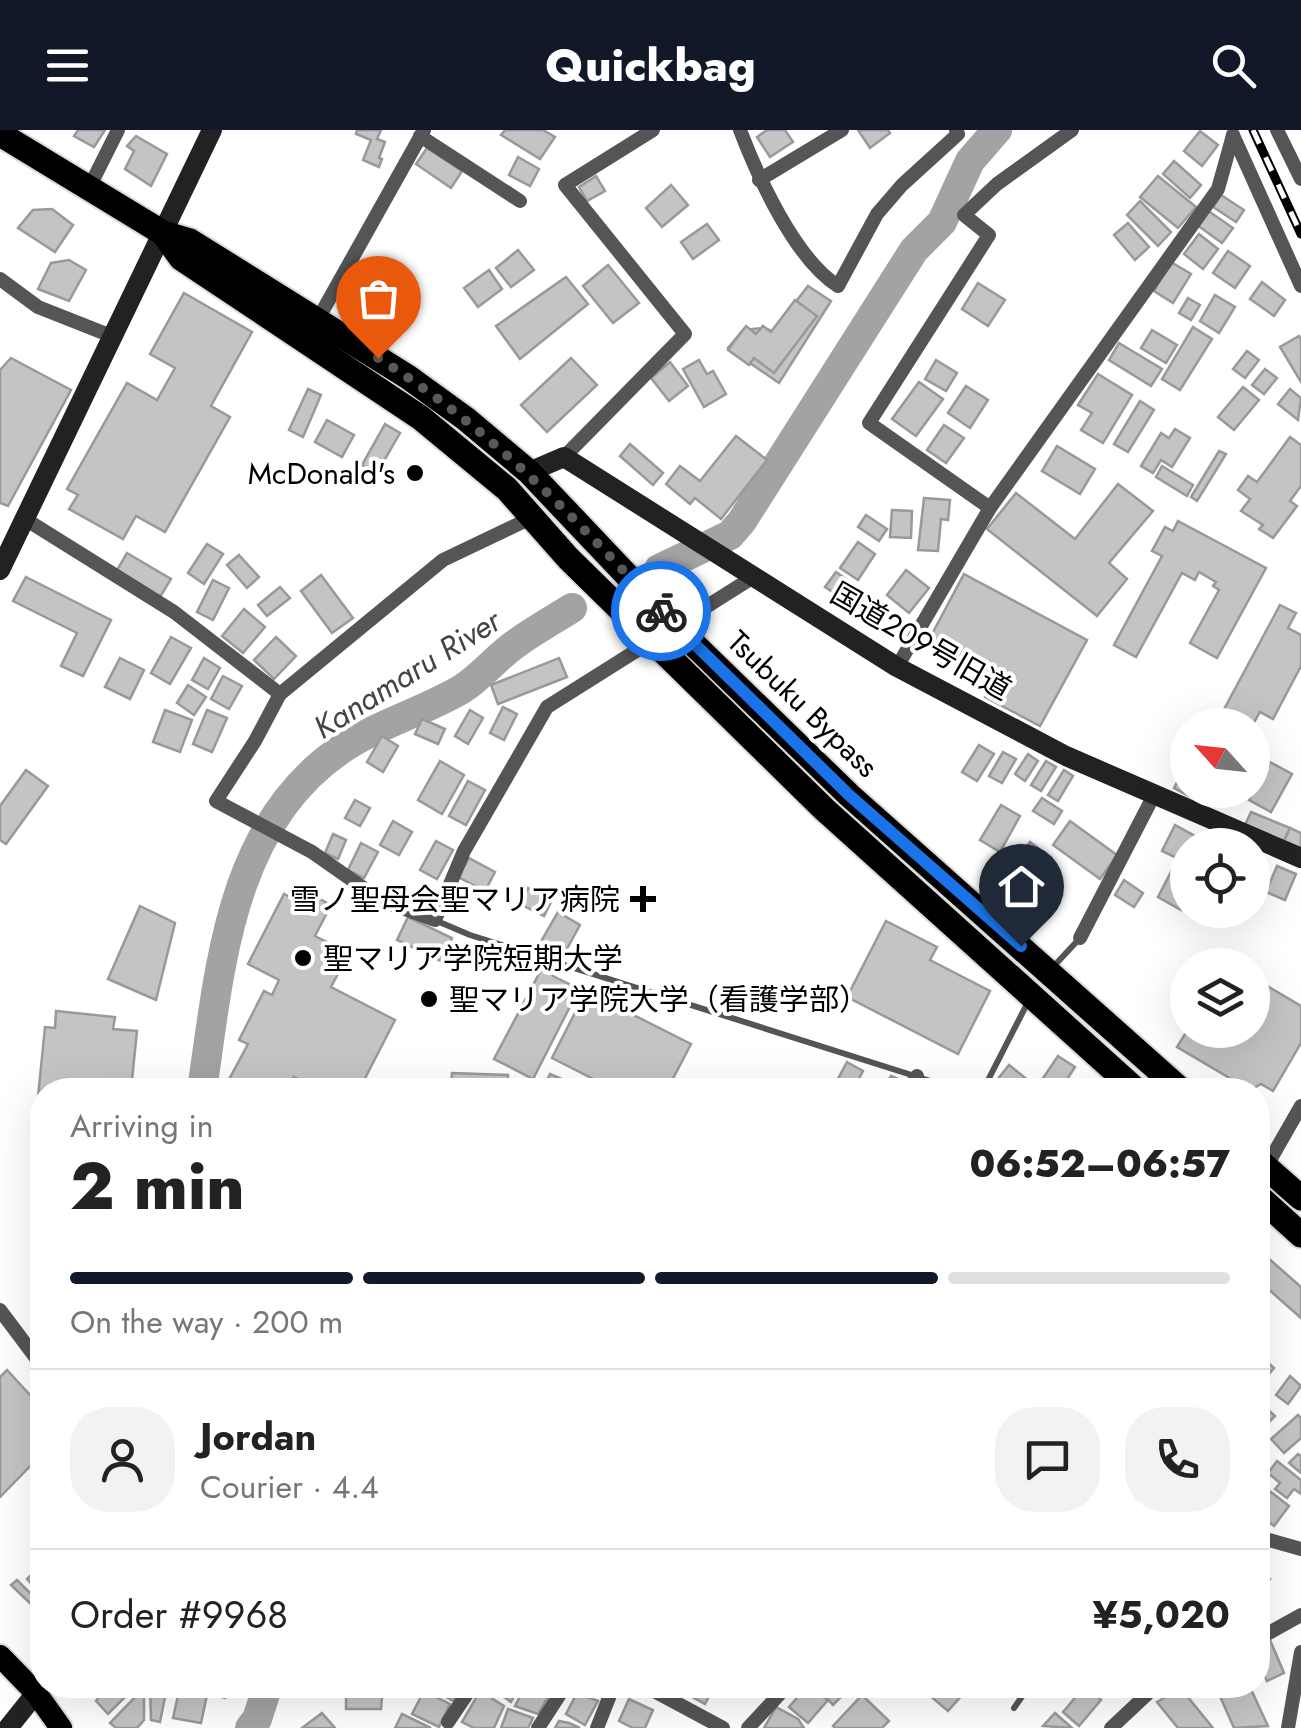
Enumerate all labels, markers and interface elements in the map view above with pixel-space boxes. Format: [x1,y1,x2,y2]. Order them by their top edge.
text: Quickbag [545,33,756,98]
icon: menu [40,38,95,93]
icon: search [1206,38,1261,93]
pin [336,256,421,359]
icon: bag [351,271,406,326]
place label: McDonald's [248,452,395,495]
marker: McDonald's [404,462,426,484]
courier [611,561,711,661]
street label: 国道209号旧道 [823,572,1019,710]
icon: bike [634,584,689,639]
water label: Kanamaru River [304,597,511,750]
street label: Tsubuku Bypass [718,621,888,787]
north arrow [1170,708,1270,808]
map controls [1170,708,1270,1048]
button: locate [1170,828,1270,928]
pin [979,844,1064,947]
icon: home [994,859,1049,914]
place label: 雪ノ聖母会聖マリア病院 [290,878,620,921]
marker: 雪ノ聖母会聖マリア病院 [630,886,656,912]
place label: 聖マリア学院短期大学 [323,937,623,980]
marker: 聖マリア学院短期大学 [292,947,314,969]
button: layers [1170,948,1270,1048]
place label: 聖マリア学院大学（看護学部） [449,978,869,1021]
marker: 聖マリア学院大学（看護学部） [418,988,440,1010]
text: Arriving in [70,1103,214,1149]
text: 06:52–06:57 [969,1136,1230,1191]
text: 2 min [70,1139,245,1233]
text: On the way · 200 m [70,1299,343,1345]
button: person [70,1407,175,1512]
button: chat [995,1407,1100,1512]
button: phone [1125,1407,1230,1512]
text: Jordan [200,1409,316,1464]
text: Courier · 4.4 [200,1464,379,1510]
text: Order #9968 [70,1587,288,1642]
text: ¥5,020 [1093,1587,1230,1642]

